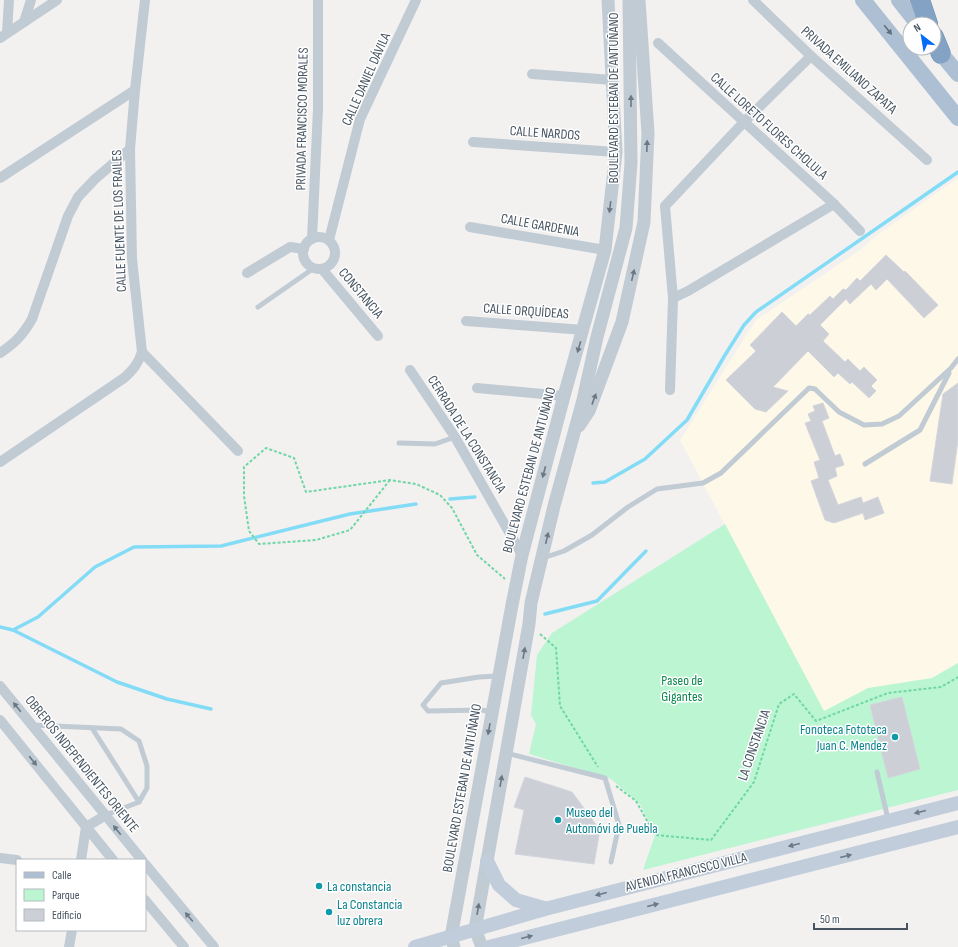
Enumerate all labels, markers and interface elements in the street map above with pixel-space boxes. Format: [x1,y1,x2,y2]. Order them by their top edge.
street label: BOULEVARD ESTEBAN DE ANTUÑANO [605,12,622,183]
north arrow [902,16,942,56]
text: N [911,21,923,35]
street label: PRIVADA EMILIANO ZAPATA [798,22,901,118]
one-way arrow [883,25,892,36]
street label: CALLE DANIEL DÁVILA [338,29,394,128]
street label: PRIVADA FRANCISCO MORALES [292,47,312,191]
street label: CALLE LORETO FLORES CHOLULA [707,69,832,184]
one-way arrow [628,94,634,107]
street label: CALLE NARDOS [509,122,581,144]
one-way arrow [644,139,650,152]
street label: CALLE FUENTE DE LOS FRAILES [108,149,130,293]
one-way arrow [607,200,613,213]
street label: CALLE GARDENIA [500,210,581,240]
street label: CONSTANCIA [335,264,388,322]
one-way arrow [631,269,637,281]
street label: CALLE ORQUÍDEAS [483,300,569,322]
one-way arrow [576,341,582,353]
street label: CERRADA DE LA CONSTANCIA [424,372,511,497]
street label: BOULEVARD ESTEBAN DE ANTUÑANO [499,385,559,555]
one-way arrow [591,392,597,404]
one-way arrow [541,466,547,478]
one-way arrow [544,532,550,544]
one-way arrow [521,647,527,660]
park label: Paseo de Gigantes [661,672,703,705]
street label: OBREROS INDEPENDIENTES ORIENTE [22,692,143,836]
one-way arrow [13,702,22,713]
street label: BOULEVARD ESTEBAN DE ANTUÑANO [439,702,485,874]
street label: LA CONSTANCIA [734,706,774,783]
place label: Fonoteca Fototeca Juan C. Mendez [800,721,887,754]
one-way arrow [486,723,492,735]
marker: Fonoteca Fototeca Juan C. Mendez [890,732,900,742]
one-way arrow [29,755,38,766]
one-way arrow [498,775,504,787]
place label: Museo del Automóvi de Puebla [565,804,658,837]
one-way arrow [914,810,926,816]
marker: Museo del Automóvi de Puebla [553,815,563,825]
one-way arrow [113,824,122,835]
one-way arrow [788,842,801,848]
street label: AVENIDA FRANCISCO VILLA [623,848,749,896]
one-way arrow [840,852,853,858]
legend [16,859,146,931]
text: Calle [52,868,72,883]
place label: La constancia [327,878,391,895]
marker: La constancia [314,881,324,891]
text: Parque [52,888,80,903]
one-way arrow [594,891,606,897]
place label: La Constancia luz obrera [337,896,402,929]
one-way arrow [647,902,659,908]
one-way arrow [476,903,482,916]
scale bar [814,905,907,931]
marker: La Constancia luz obrera [324,907,334,917]
text: Edificio [52,908,81,923]
one-way arrow [184,912,193,923]
text: 50 m [820,912,840,927]
one-way arrow [520,934,533,940]

